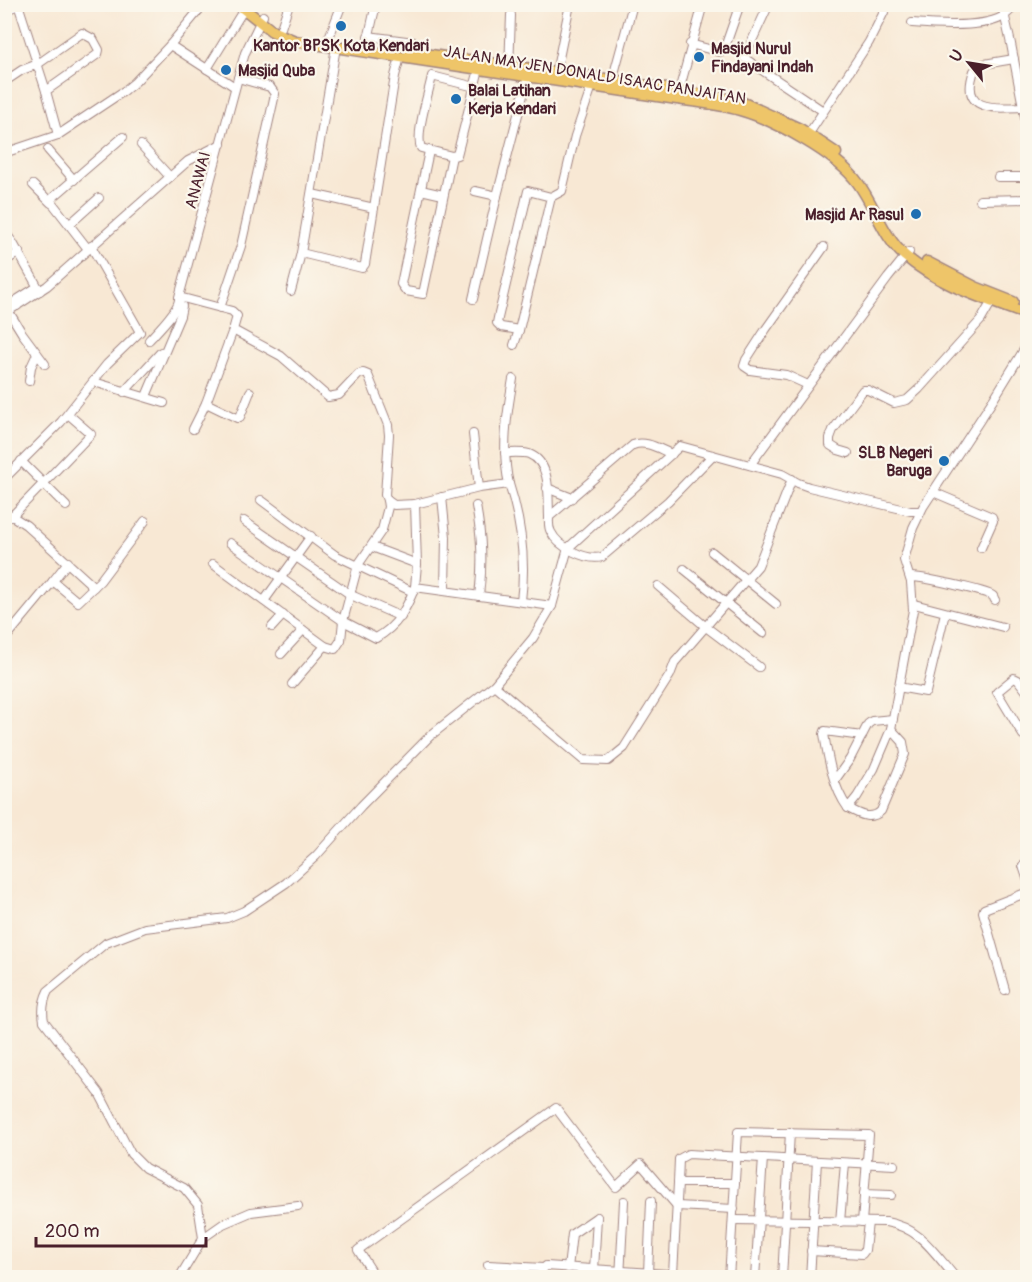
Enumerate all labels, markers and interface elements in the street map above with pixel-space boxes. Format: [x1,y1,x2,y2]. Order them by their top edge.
marker: Kantor BPSK Kota Kendari [334,19,348,33]
north arrow [939,33,999,93]
place label: Kantor BPSK Kota Kendari [253,36,429,56]
place label: Masjid Nurul Findayani Indah [711,39,814,77]
street label: JALAN MAYJEN DONALD ISAAC PANJAITAN [442,41,747,109]
text: U [946,46,968,66]
marker: Masjid Nurul Findayani Indah [692,50,706,64]
place label: Masjid Quba [238,61,316,81]
marker: Masjid Quba [219,63,233,77]
place label: Balai Latihan Kerja Kendari [468,81,556,119]
marker: Balai Latihan Kerja Kendari [449,92,463,106]
street label: ANAWAI [181,150,215,211]
place label: Masjid Ar Rasul [805,205,904,225]
marker: Masjid Ar Rasul [909,207,923,221]
place label: SLB Negeri Baruga [858,443,933,481]
marker: SLB Negeri Baruga [937,454,951,468]
scale bar [36,1210,206,1248]
text: 200 m [45,1220,100,1243]

